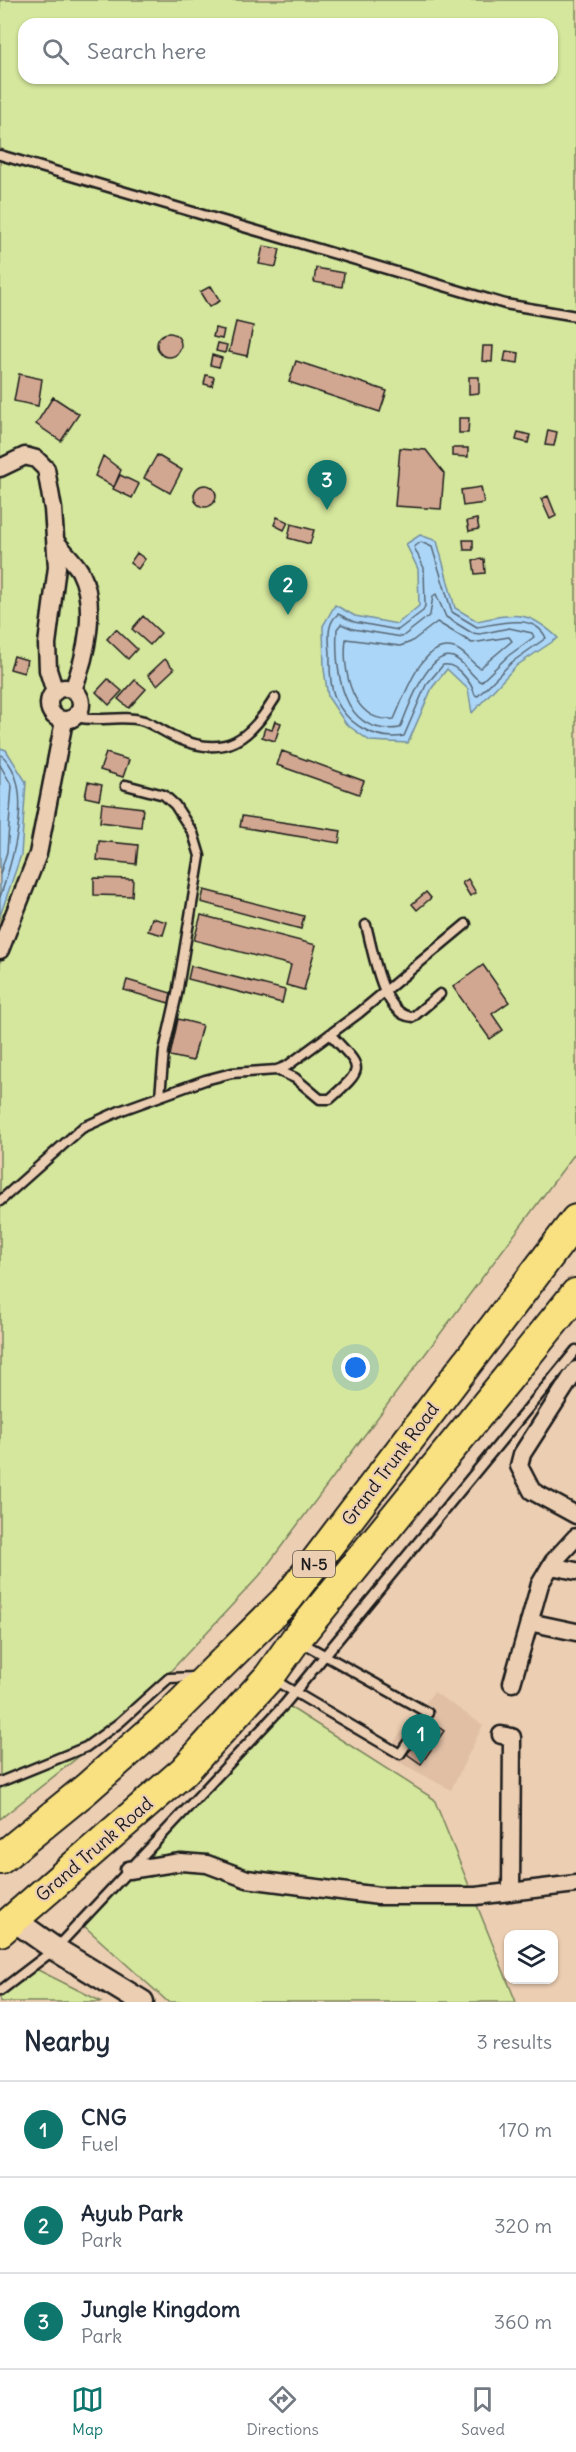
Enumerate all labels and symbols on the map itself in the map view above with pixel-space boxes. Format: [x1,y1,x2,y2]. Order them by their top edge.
pin: 3 [308,460,346,510]
pin: 2 [268,566,308,615]
your location [341,1353,370,1382]
street label: Grand Trunk Road [336,1398,444,1530]
road number: N-5 [293,1551,335,1577]
pin: 1 [402,1714,440,1764]
street label: Grand Trunk Road [31,1792,158,1906]

